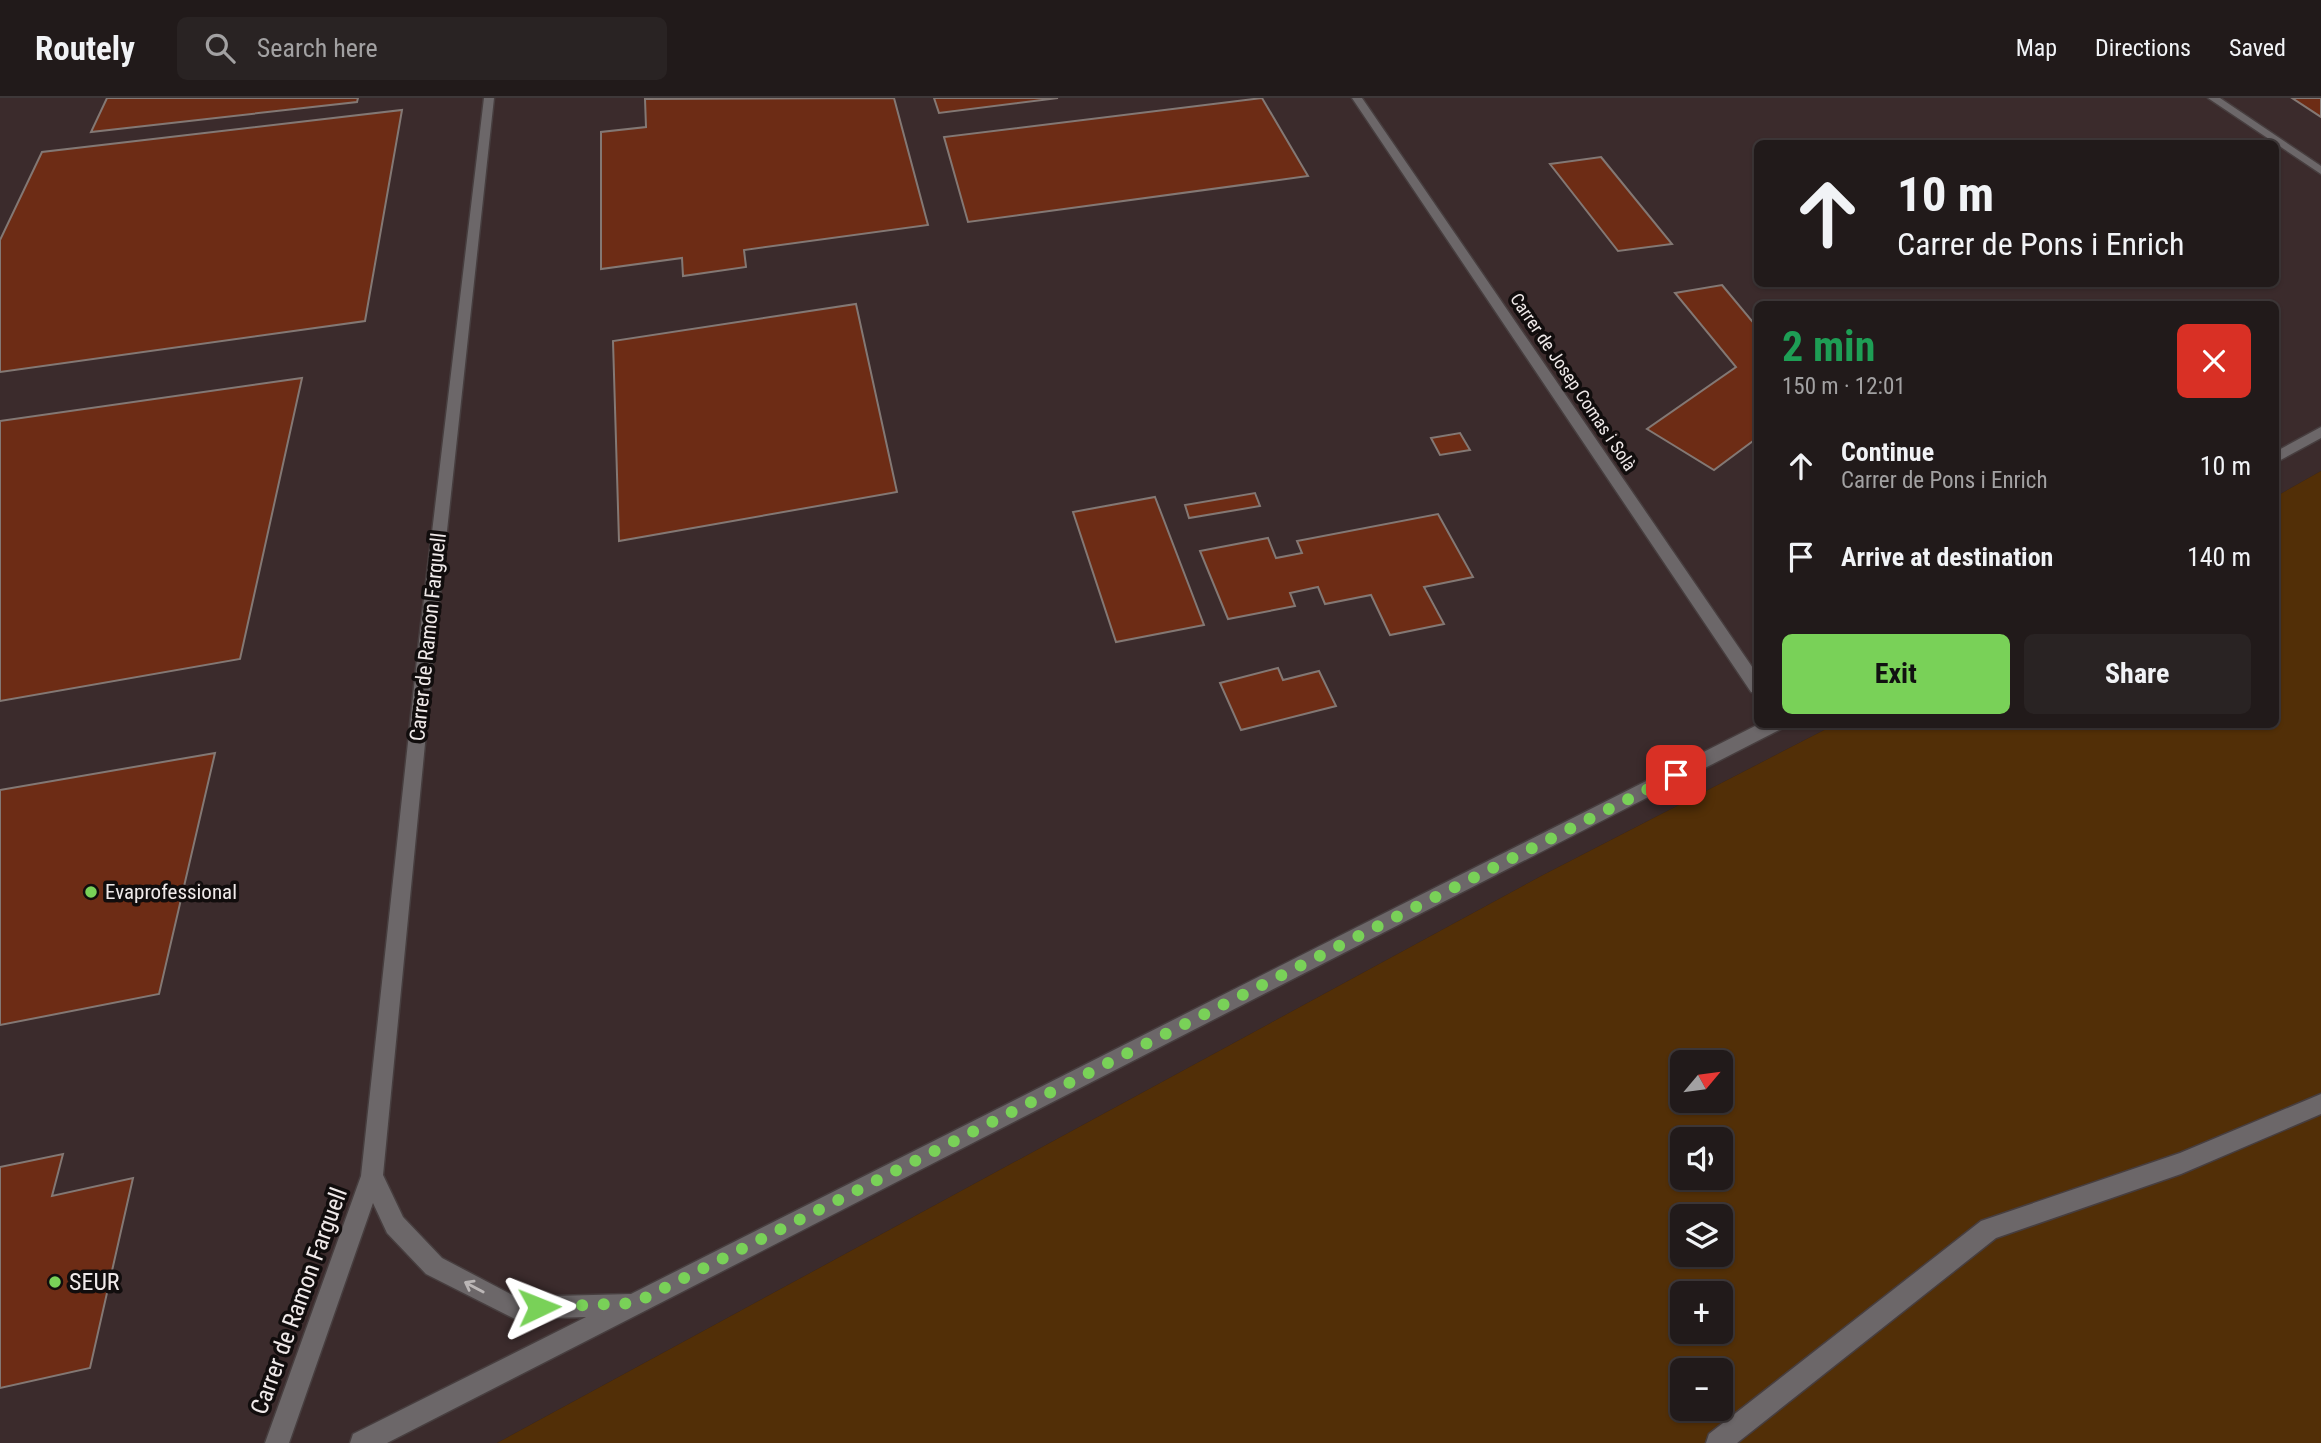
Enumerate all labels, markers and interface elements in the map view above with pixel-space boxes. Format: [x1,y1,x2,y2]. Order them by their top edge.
search box [177,17,667,80]
text: Routely [35,29,135,68]
icon: search [201,29,239,67]
text: Search here [257,33,378,63]
text: Map [2016,34,2057,62]
text: Directions [2095,34,2191,62]
text: Saved [2229,34,2286,62]
text: 10 m [1897,166,1994,223]
icon: ahead [1782,168,1873,259]
text: Carrer de Pons i Enrich [1897,225,2184,263]
street label: Carrer de Josep Comas i Solà [1506,289,1641,475]
text: 2 min [1782,322,1875,371]
button: close [2177,324,2251,398]
text: 150 m · 12:01 [1782,373,1906,400]
text: Continue [1841,437,1934,467]
icon: ahead [1782,447,1820,485]
text: 10 m [2200,451,2251,481]
text: Carrer de Pons i Enrich [1841,467,2048,494]
street label: Carrer de Ramon Farguell [405,532,451,742]
icon: arrive [1782,538,1820,576]
text: Arrive at destination [1841,542,2053,572]
text: 140 m [2187,542,2251,572]
button: Exit [1782,634,2010,714]
button: Share [2024,634,2251,714]
pin [1646,745,1706,805]
icon: arrive [1657,756,1695,794]
place label: Evaprofessional [105,880,237,904]
marker: Evaprofessional [83,884,99,900]
north arrow [1670,1050,1732,1113]
map controls [1670,1050,1733,1421]
button: sound [1670,1127,1733,1190]
street label: Carrer de Ramon Farguell [245,1184,353,1418]
button: layers [1670,1204,1733,1267]
place label: SEUR [69,1268,120,1296]
position arrow [502,1270,576,1344]
marker: SEUR [47,1274,63,1290]
one-way arrow [465,1280,485,1294]
button: + [1670,1281,1733,1344]
button: − [1670,1358,1733,1421]

